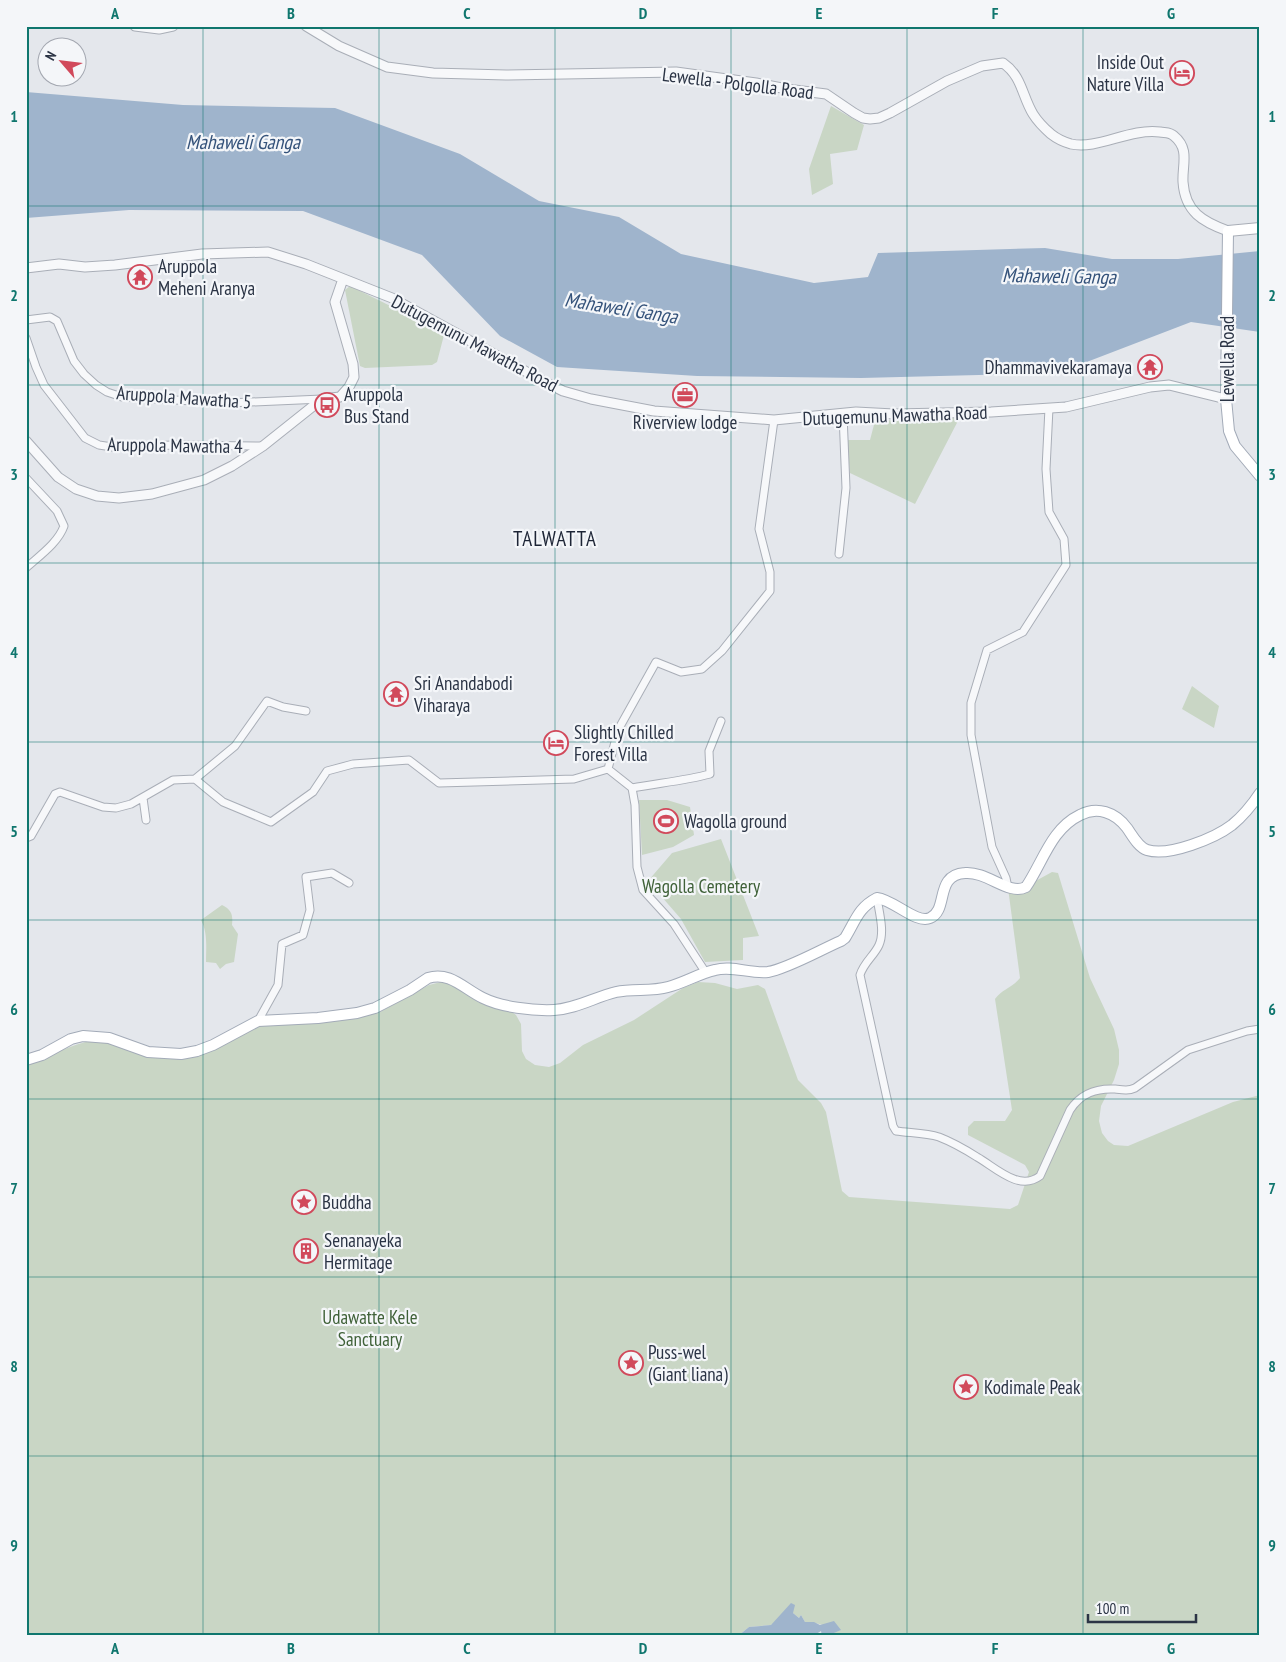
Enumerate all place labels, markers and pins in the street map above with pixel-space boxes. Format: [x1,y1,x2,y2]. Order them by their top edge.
place label: Inside Out Nature Villa [1087,50,1165,96]
hotel icon: Inside Out Nature Villa [1169,60,1195,86]
place label: Aruppola Meheni Aranya [158,254,255,300]
temple icon: Aruppola Meheni Aranya [127,264,153,290]
temple icon: Dhammavivekaramaya [1137,354,1163,380]
place label: Dhammavivekaramaya [985,355,1132,379]
place label: Aruppola Bus Stand [344,382,409,428]
office icon: Riverview lodge [672,382,698,408]
bus stop icon: Aruppola Bus Stand [314,392,340,418]
place label: Riverview lodge [633,410,737,434]
place label: Sri Anandabodi Viharaya [413,671,513,717]
temple icon: Sri Anandabodi Viharaya [383,681,409,707]
place label: Slightly Chilled Forest Villa [574,720,674,766]
hotel icon: Slightly Chilled Forest Villa [543,730,569,756]
sports icon: Wagolla ground [653,808,679,834]
place label: Wagolla ground [684,809,787,833]
place icon: Buddha [291,1189,317,1215]
place label: Buddha [322,1190,372,1214]
place label: Senanayeka Hermitage [324,1228,402,1274]
building icon: Senanayeka Hermitage [293,1238,319,1264]
place label: Puss-wel (Giant liana) [648,1340,728,1386]
place icon: Puss-wel (Giant liana) [618,1350,644,1376]
place icon: Kodimale Peak [953,1374,979,1400]
place label: Kodimale Peak [984,1375,1081,1399]

